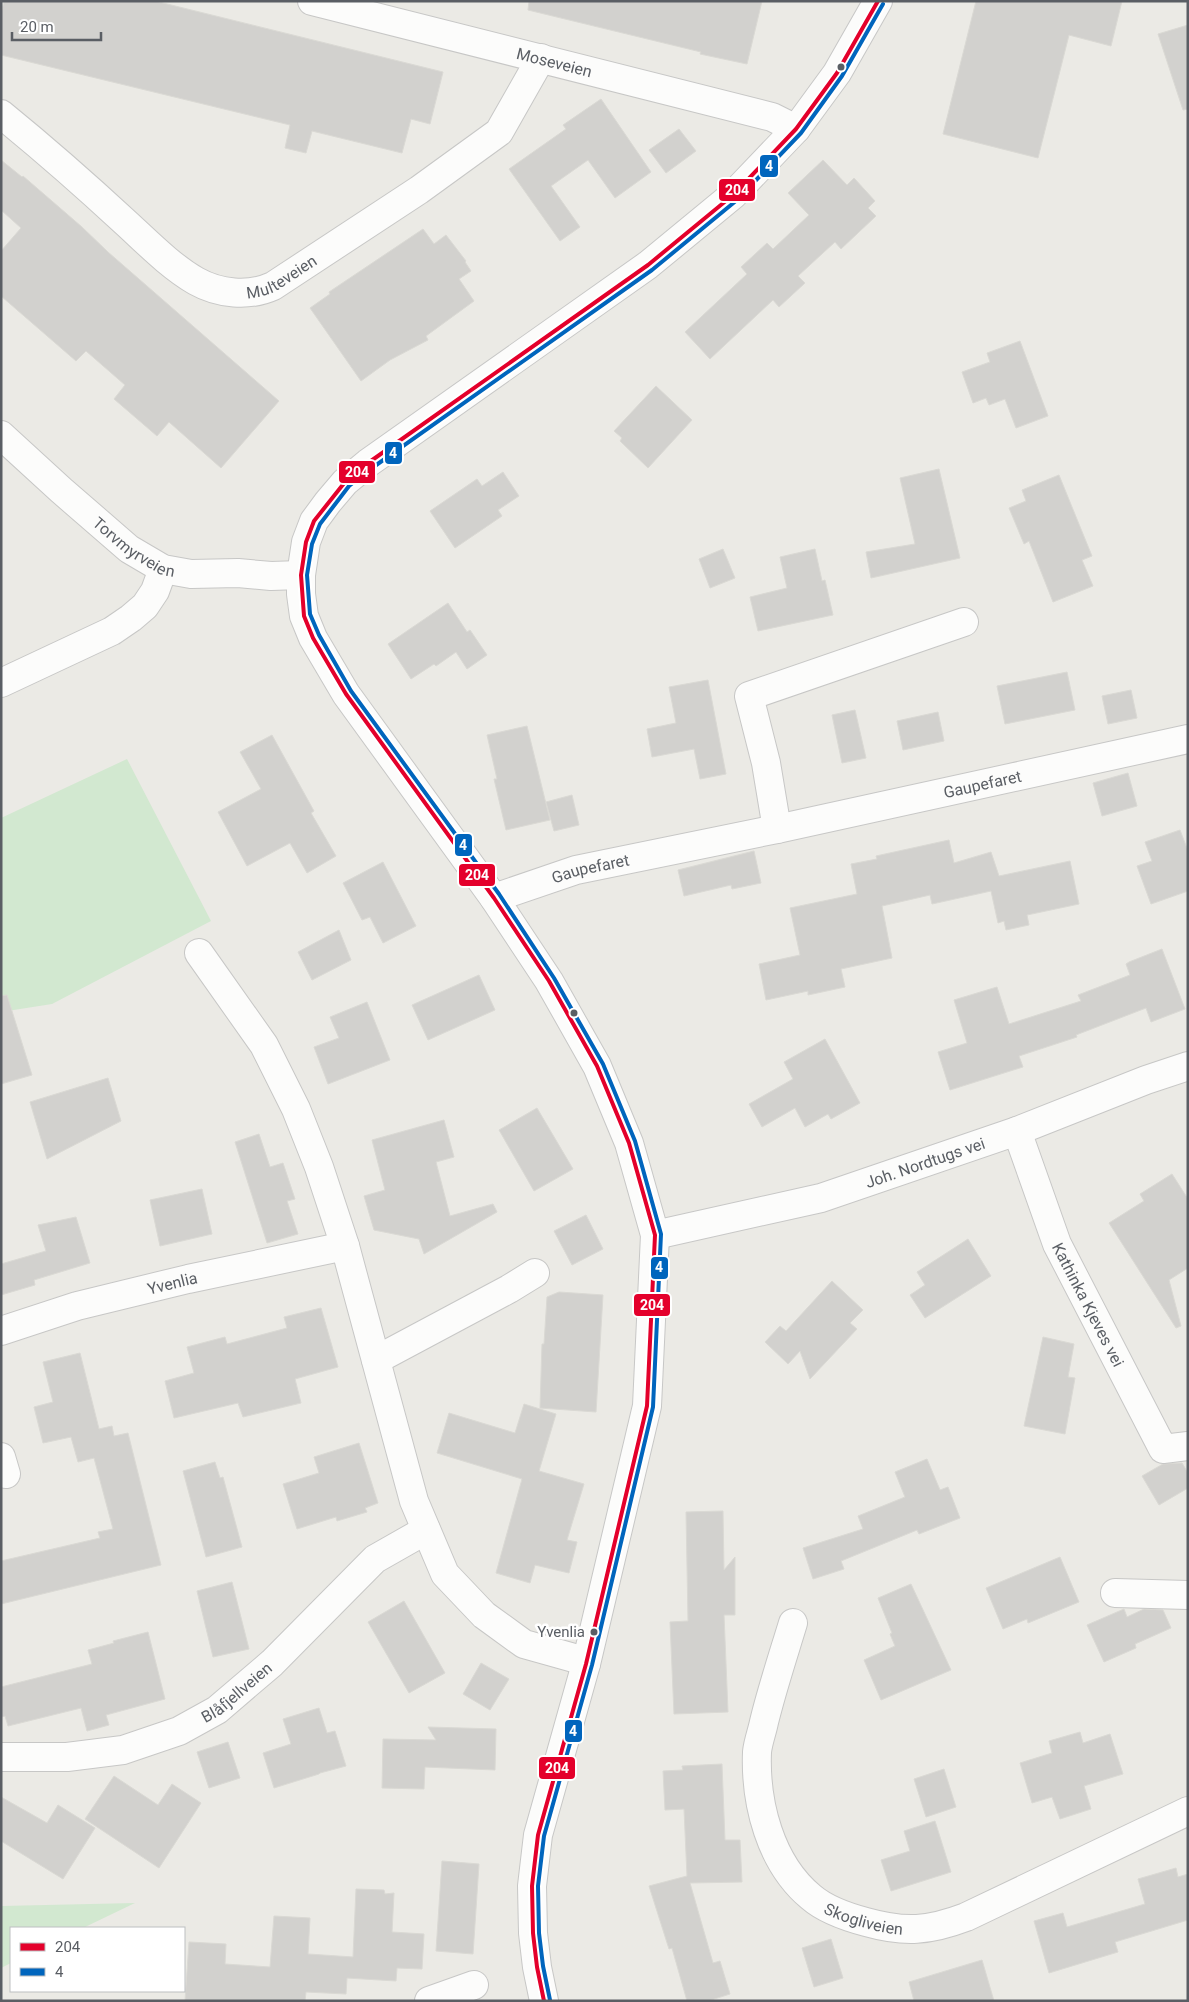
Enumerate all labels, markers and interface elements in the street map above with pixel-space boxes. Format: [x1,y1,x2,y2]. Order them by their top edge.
scale bar [12,10,101,42]
text: 20 m [20,18,54,36]
street label: Moseveien [515,43,594,81]
unlabelled marker [836,62,846,72]
line badge: 4 [759,154,779,178]
text: 4 [765,158,773,174]
line badge: 204 [718,178,756,202]
text: 204 [725,182,749,198]
street label: Multeveien [245,251,320,302]
line badge: 4 [384,441,403,465]
text: 4 [389,445,397,461]
line badge: 204 [338,460,376,484]
text: 204 [345,464,369,480]
street label: Torvmyrveien [89,513,176,580]
street label: Gaupefaret [942,766,1023,802]
line badge: 4 [454,833,473,857]
text: 4 [459,837,467,853]
street label: Gaupefaret [549,850,631,887]
line badge: 204 [458,863,496,887]
text: 204 [465,867,489,883]
unlabelled marker [569,1008,579,1018]
street label: Joh. Nordtugs vei [863,1133,987,1192]
street label: Kathinka Kjeves vei [1048,1239,1128,1370]
line badge: 4 [650,1256,669,1280]
text: 4 [655,1259,663,1275]
street label: Yvenlia [145,1268,199,1298]
line badge: 204 [633,1293,671,1317]
text: 204 [640,1297,664,1313]
place label: Yvenlia [537,1623,585,1641]
marker: Yvenlia [589,1627,599,1637]
street label: Blåfjellveien [198,1658,275,1726]
line badge: 4 [564,1719,583,1743]
text: 4 [569,1723,577,1739]
line badge: 204 [538,1756,576,1780]
text: 204 [545,1760,569,1776]
street label: Skogliveien [821,1899,904,1938]
legend [10,1927,185,1992]
text: 204 [55,1938,81,1956]
text: 4 [55,1963,64,1981]

